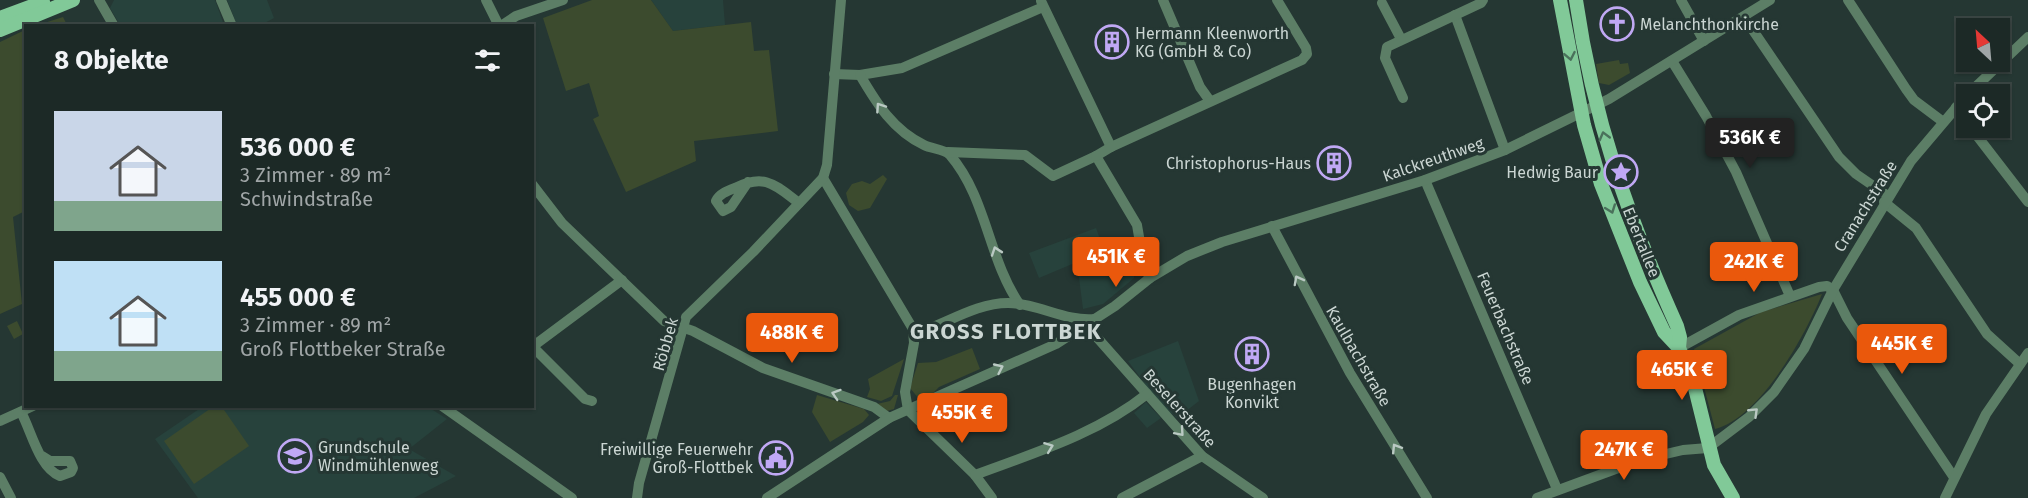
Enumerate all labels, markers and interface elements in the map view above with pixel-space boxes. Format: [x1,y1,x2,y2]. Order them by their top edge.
church icon: Melanchthonkirche [1599,6,1635,42]
place label: Melanchthonkirche [1640,15,1779,34]
north arrow [1956,18,2010,72]
map controls [1956,18,2010,138]
building icon: Hermann Kleenworth KG (GmbH & Co) [1094,24,1130,60]
place label: Hermann Kleenworth KG (GmbH & Co) [1135,24,1289,61]
icon: filters [471,44,504,77]
text: 8 Objekte [54,45,169,76]
one-way arrow [1563,51,1576,61]
button: locate [1956,84,2010,138]
one-way arrow [876,103,887,114]
pin: 536K € [1701,118,1799,169]
text: 536K € [1719,125,1781,149]
one-way arrow [1599,131,1612,141]
text: 536 000 € [240,132,355,163]
street label: Kalckreuthweg [1380,133,1487,186]
icon: home [102,135,174,207]
building icon: Christophorus-Haus [1316,145,1352,181]
place label: Christophorus-Haus [1166,154,1311,173]
place icon: Hedwig Baur [1603,154,1639,190]
street label: Cranachstraße [1830,157,1901,255]
text: 3 Zimmer · 89 m² [240,163,391,187]
place label: Hedwig Baur [1506,163,1599,182]
text: Schwindstraße [240,187,373,211]
one-way arrow [1603,203,1616,213]
street label: Ebertallee [1619,204,1664,280]
pin: 451K € [1067,237,1165,288]
pin: 242K € [1705,242,1803,293]
text: 451K € [1086,244,1146,268]
one-way arrow [991,247,1003,257]
text: 242K € [1724,249,1784,273]
street label: Feuerbachstraße [1473,269,1538,388]
one-way arrow [1294,275,1305,286]
text: 455 000 € [240,282,356,313]
icon: home [102,285,174,357]
street label: Kaulbachstraße [1322,303,1395,410]
text: 3 Zimmer · 89 m² [240,313,391,337]
pin: 488K € [743,313,841,364]
street label: Röbbek [649,314,682,373]
district label: GROSS FLOTTBEK [910,318,1102,345]
text: 488K € [760,320,824,344]
pin: 445K € [1853,324,1951,375]
text: 445K € [1871,331,1933,355]
building icon: Bugenhagen Konvikt [1234,336,1270,372]
text: Groß Flottbeker Straße [240,337,446,361]
pin: 465K € [1633,350,1731,401]
text: 465K € [1651,357,1713,381]
one-way arrow [993,363,1004,375]
street label: Beselerstraße [1139,365,1220,452]
place label: Bugenhagen Konvikt [1207,375,1297,412]
one-way arrow [831,389,842,401]
pin: 455K € [913,393,1011,444]
text: 455K € [931,400,993,424]
one-way arrow [1746,408,1757,419]
one-way arrow [1173,425,1184,436]
pin: 247K € [1575,430,1673,481]
text: 247K € [1594,437,1654,461]
school or university icon: Grundschule Windmühlenweg [277,438,313,474]
place label: Grundschule Windmühlenweg [318,438,439,475]
place label: Freiwillige Feuerwehr Groß-Flottbek [600,440,754,477]
public building icon: Freiwillige Feuerwehr Groß-Flottbek [758,440,794,476]
one-way arrow [1043,442,1054,454]
one-way arrow [1392,444,1404,454]

